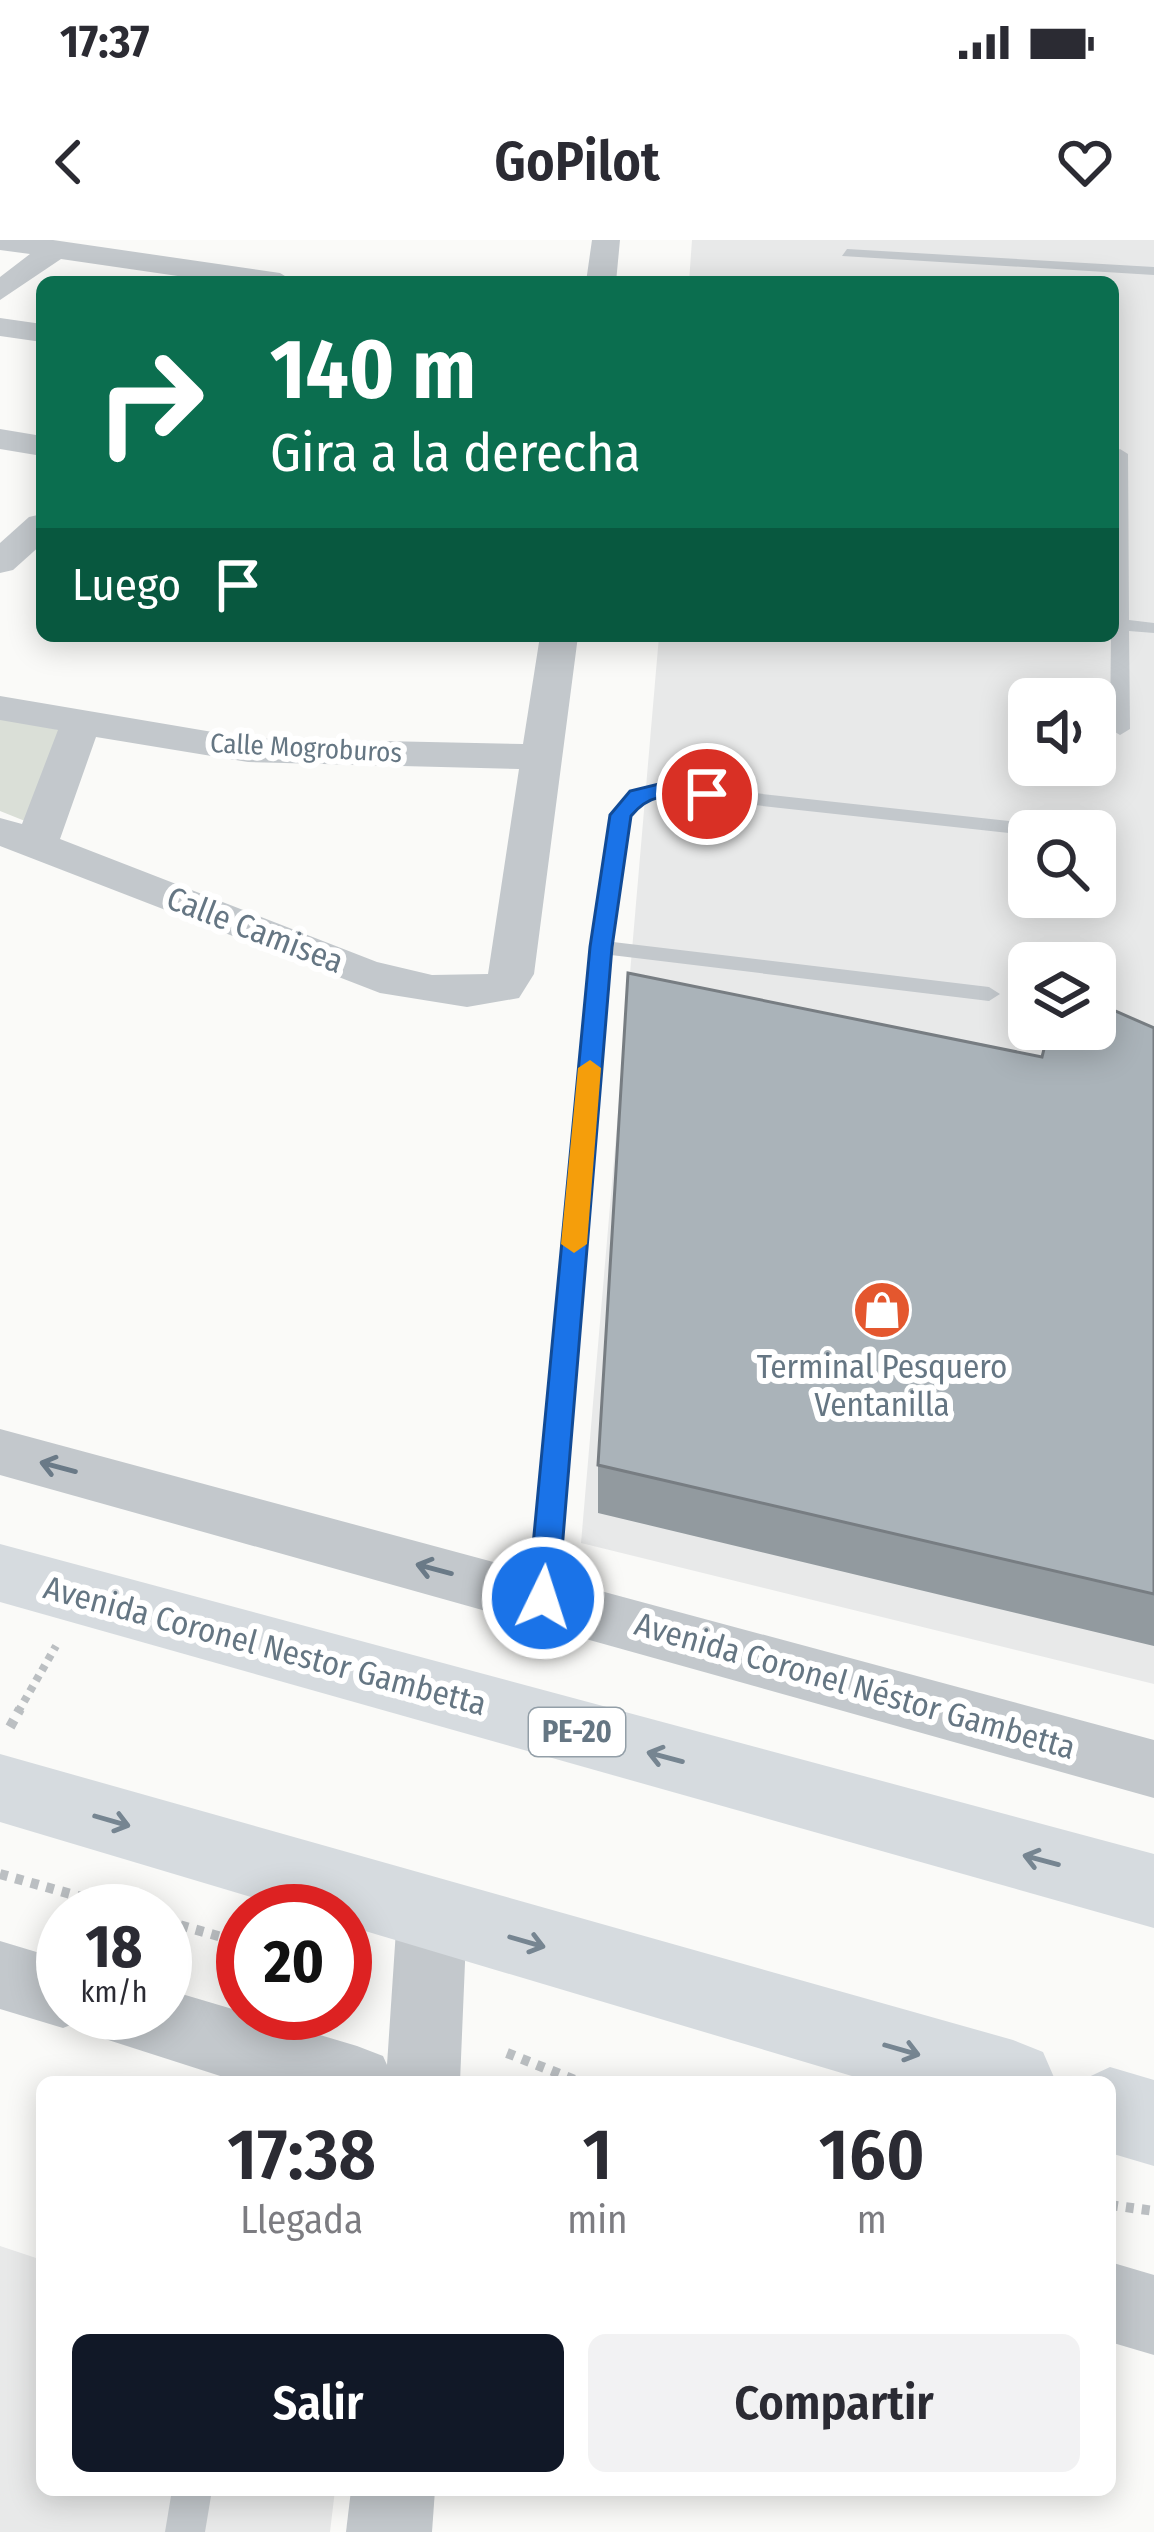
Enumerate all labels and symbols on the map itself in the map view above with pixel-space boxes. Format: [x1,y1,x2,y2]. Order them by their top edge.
street label: Calle Mogroburos [209,727,403,769]
pin [656,743,758,845]
street label: Calle Camisea [161,878,349,982]
shop icon: Terminal Pesquero Ventanilla [851,1279,913,1341]
place label: Terminal Pesquero Ventanilla [757,1347,1007,1425]
one-way arrow [40,1455,78,1477]
position arrow [480,1535,606,1661]
one-way arrow [416,1557,454,1579]
street label: Avenida Coronel Nestor Gambetta [39,1568,491,1724]
street label: Avenida Coronel Néstor Gambetta [630,1604,1080,1768]
road number: PE-20 [529,1708,625,1756]
one-way arrow [647,1744,685,1766]
one-way arrow [92,1811,130,1833]
one-way arrow [1023,1848,1061,1870]
speed limit sign: 20 [216,1884,372,2040]
one-way arrow [507,1933,545,1955]
one-way arrow [882,2040,920,2062]

